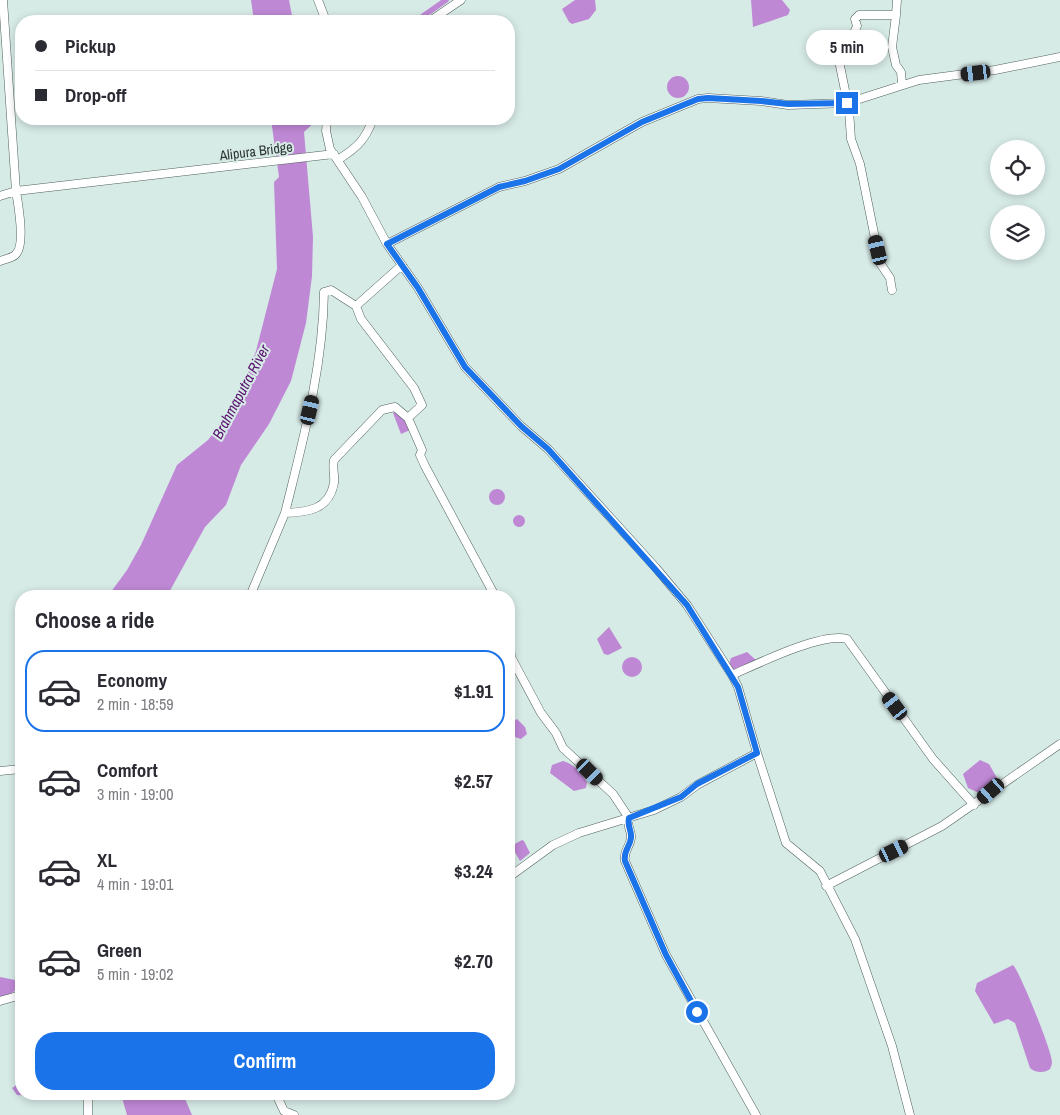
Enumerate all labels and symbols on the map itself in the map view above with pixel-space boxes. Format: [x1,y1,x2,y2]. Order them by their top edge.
callout: 5 min [806,31,888,66]
car [960,64,991,82]
route end [836,92,858,114]
street label: Alipura Bridge [217,138,294,165]
car [867,234,888,266]
water label: Brahmaputra River [207,340,275,443]
car [299,394,320,426]
car [879,690,910,722]
car [574,756,605,788]
car [974,775,1007,807]
car [877,838,910,864]
route start [686,1001,708,1023]

